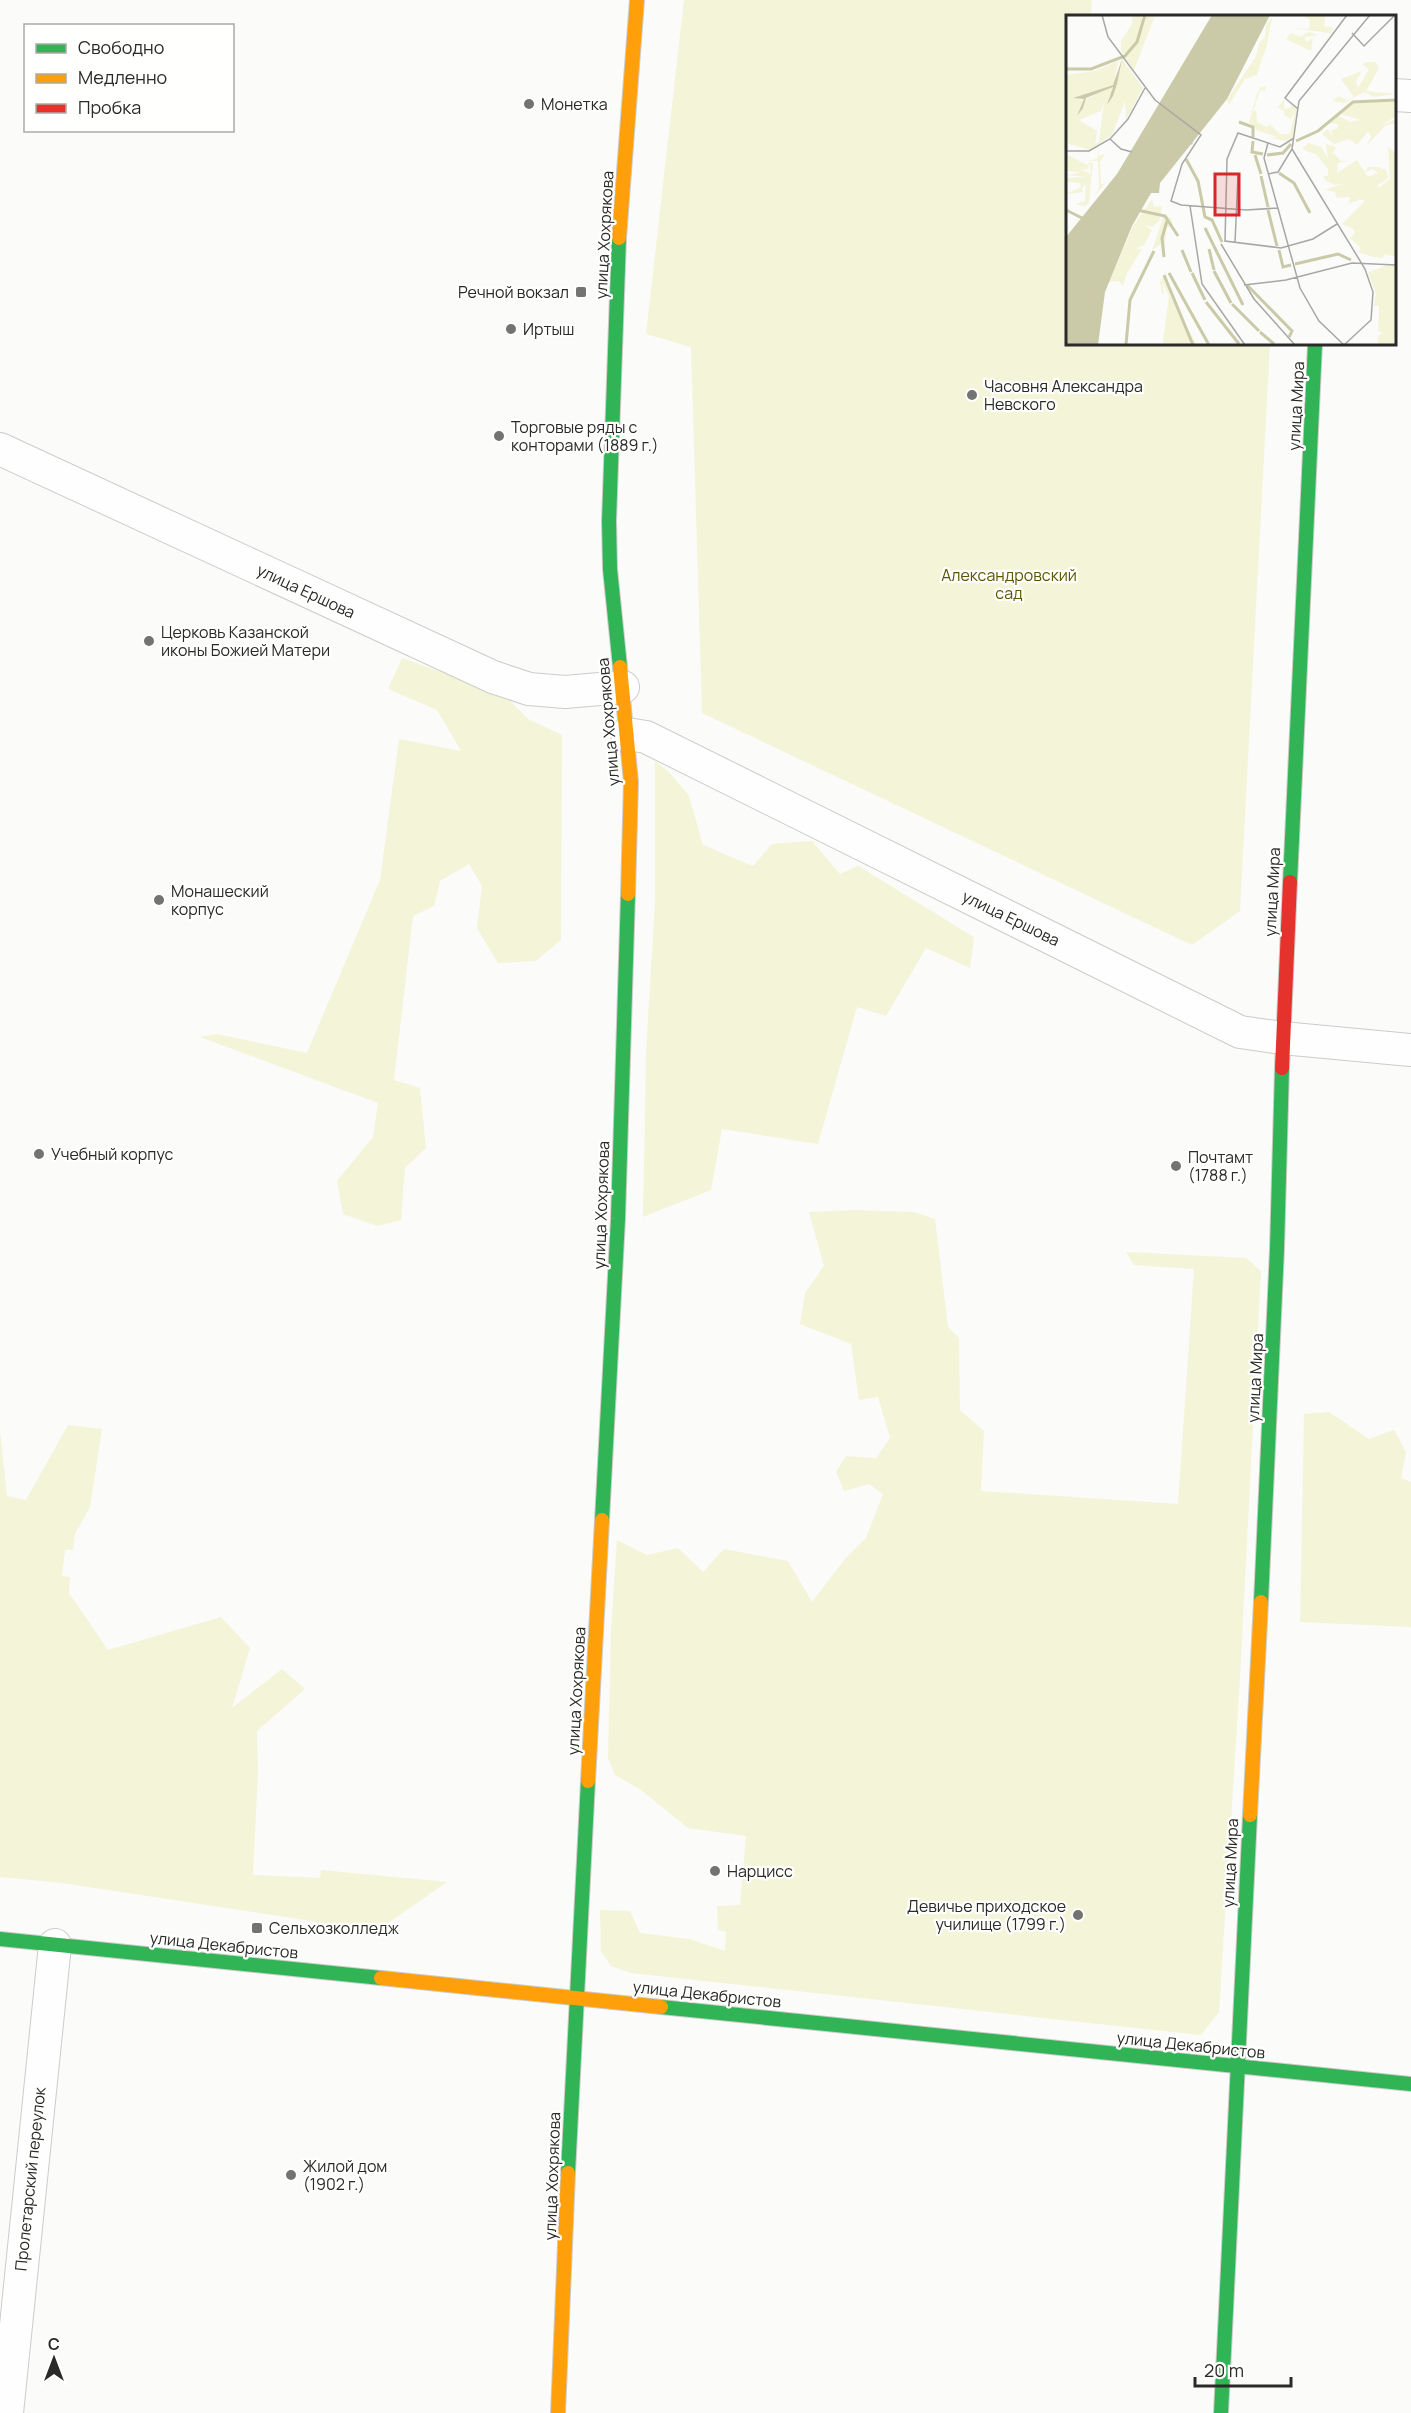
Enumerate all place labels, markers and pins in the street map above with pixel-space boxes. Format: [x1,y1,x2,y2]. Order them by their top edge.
place label: Монетка [541,93,608,115]
marker: Монетка [522,97,536,111]
place label: Речной вокзал [458,281,569,303]
marker: Речной вокзал [574,285,588,299]
place label: Иртыш [523,318,574,340]
marker: Иртыш [504,322,518,336]
place label: Часовня Александра Невского [984,375,1143,415]
marker: Часовня Александра Невского [965,388,979,402]
place label: Торговые ряды с конторами (1889 г.) [511,416,659,456]
marker: Торговые ряды с конторами (1889 г.) [492,429,506,443]
place label: Церковь Казанской иконы Божией Матери [161,621,330,661]
marker: Церковь Казанской иконы Божией Матери [142,634,156,648]
place label: Монашеский корпус [171,880,269,920]
marker: Монашеский корпус [152,893,166,907]
place label: Учебный корпус [51,1143,173,1165]
place label: Почтамт (1788 г.) [1188,1146,1253,1186]
marker: Учебный корпус [32,1147,46,1161]
marker: Почтамт (1788 г.) [1169,1159,1183,1173]
place label: Нарцисс [727,1860,793,1882]
marker: Нарцисс [708,1864,722,1878]
place label: Девичье приходское училище (1799 г.) [907,1895,1066,1935]
marker: Девичье приходское училище (1799 г.) [1071,1908,1085,1922]
place label: Сельхозколледж [269,1917,400,1939]
marker: Сельхозколледж [250,1921,264,1935]
place label: Жилой дом (1902 г.) [303,2155,387,2195]
marker: Жилой дом (1902 г.) [284,2168,298,2182]

